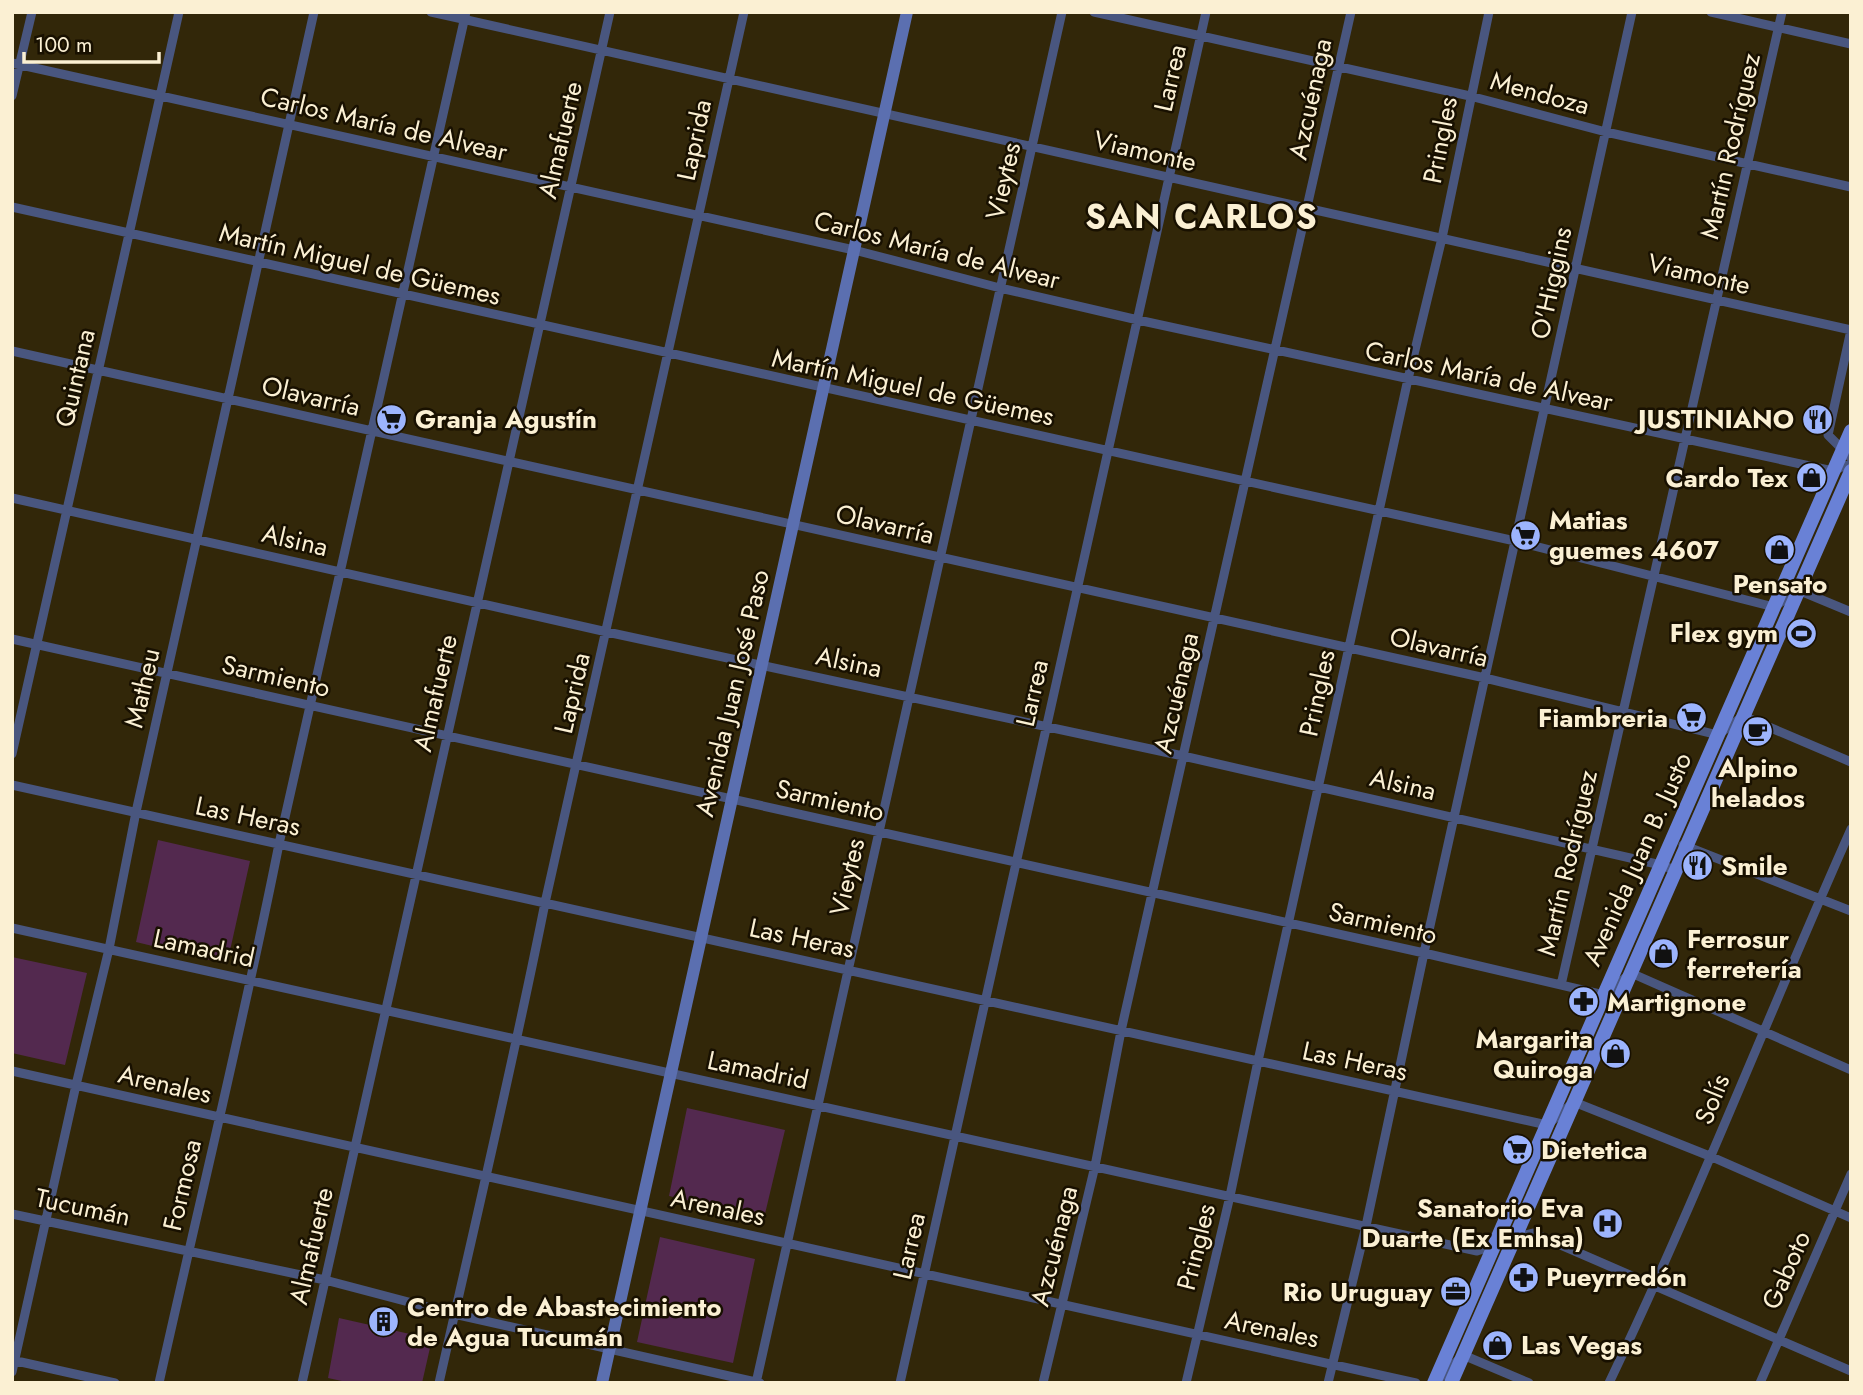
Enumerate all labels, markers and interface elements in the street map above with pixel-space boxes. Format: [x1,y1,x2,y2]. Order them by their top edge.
scale bar [24,21,159,65]
text: 100 m [35,30,92,60]
street label: Azcuénaga [1279,35,1341,163]
street label: Larrea [1144,41,1196,115]
street label: Martín Rodríguez [1690,49,1770,243]
street label: Mendoza [1486,62,1594,124]
street label: Carlos María de Alvear [257,77,511,171]
street label: Almafuerte [528,78,592,202]
street label: Pringles [1413,93,1467,187]
street label: Laprida [667,96,721,184]
street label: Viamonte [1090,121,1200,181]
street label: Vieytes [976,138,1030,224]
district label: SAN CARLOS [1085,193,1319,240]
street label: Carlos María de Alvear [810,201,1064,299]
street label: Martín Miguel de Güemes [216,213,504,315]
street label: O'Higgins [1521,223,1581,343]
street label: Viamonte [1644,244,1754,304]
street label: Quintana [45,325,105,431]
street label: Carlos María de Alvear [1362,331,1616,421]
street label: Martín Miguel de Güemes [768,339,1058,435]
street label: Olavarría [258,366,364,426]
place label: Granja Agustín [415,400,597,438]
place label: JUSTINIANO [1633,400,1794,438]
supermarket icon: Granja Agustín [375,402,409,436]
restaurant icon: JUSTINIANO [1800,402,1834,436]
place label: Cardo Tex [1666,459,1788,497]
shop icon: Cardo Tex [1794,461,1828,495]
street label: Olavarría [832,494,938,554]
place label: Matias guemes 4607 [1549,501,1719,569]
street label: Alsina [258,514,332,566]
supermarket icon: Matias guemes 4607 [1509,518,1543,552]
shop icon: Pensato [1763,532,1797,566]
place label: Pensato [1733,565,1827,603]
street label: Avenida Juan José Paso [685,566,779,820]
place label: Flex gym [1670,614,1778,652]
sports icon: Flex gym [1784,616,1818,650]
street label: Olavarría [1386,617,1492,677]
street label: Azcuénaga [1144,629,1208,757]
street label: Almafuerte [403,631,467,755]
street label: Alsina [813,636,885,688]
street label: Matheu [114,645,170,731]
street label: Sarmiento [218,645,334,707]
street label: Pringles [1289,646,1345,740]
street label: Laprida [544,649,600,737]
street label: Larrea [1006,656,1058,730]
place label: Fiambreria [1538,699,1668,737]
supermarket icon: Fiambreria [1674,701,1708,735]
cafe icon: Alpino helados [1741,715,1775,749]
street label: Avenida Juan B. Justo [1573,746,1701,972]
place label: Alpino helados [1711,749,1805,817]
street label: Alsina [1366,758,1440,810]
street label: Martín Rodríguez [1527,766,1607,960]
street label: Sarmiento [772,769,888,831]
street label: Las Heras [192,786,304,846]
street label: Vieytes [820,834,874,920]
place label: Smile [1721,847,1788,885]
restaurant icon: Smile [1681,849,1715,883]
street label: Sarmiento [1325,892,1441,954]
street label: Las Heras [746,908,858,968]
street label: Lamadrid [150,919,258,977]
place label: Ferrosur ferretería [1687,920,1802,988]
shop icon: Ferrosur ferretería [1647,937,1681,971]
place label: Martignone [1607,983,1746,1021]
pharmacy icon: Martignone [1567,985,1601,1019]
place label: Margarita Quiroga [1476,1020,1593,1088]
street label: Las Heras [1299,1031,1411,1091]
shop icon: Margarita Quiroga [1599,1037,1633,1071]
street label: Lamadrid [704,1041,812,1099]
street label: Arenales [114,1055,216,1113]
street label: Solís [1685,1068,1739,1130]
place label: Dietetica [1541,1131,1648,1169]
supermarket icon: Dietetica [1501,1133,1535,1167]
street label: Formosa [153,1136,211,1234]
street label: Tucumán [32,1178,134,1236]
street label: Arenales [668,1179,768,1235]
street label: Azcuénaga [1021,1182,1087,1310]
street label: Almafuerte [279,1184,343,1308]
place label: Sanatorio Eva Duarte (Ex Emhsa) [1362,1189,1584,1257]
street label: Pringles [1167,1200,1225,1294]
hospital icon: Sanatorio Eva Duarte (Ex Emhsa) [1590,1206,1624,1240]
street label: Larrea [883,1209,935,1283]
street label: Gaboto [1752,1225,1820,1315]
place label: Pueyrredón [1546,1258,1687,1296]
pharmacy icon: Pueyrredón [1506,1260,1540,1294]
place label: Rio Uruguay [1283,1273,1432,1311]
office icon: Rio Uruguay [1438,1275,1472,1309]
place label: Centro de Abastecimiento de Agua Tucumán [407,1288,722,1356]
street label: Arenales [1222,1301,1322,1357]
building icon: Centro de Abastecimiento de Agua Tucumán [367,1305,401,1339]
place label: Las Vegas [1521,1326,1642,1364]
shop icon: Las Vegas [1481,1328,1515,1362]

